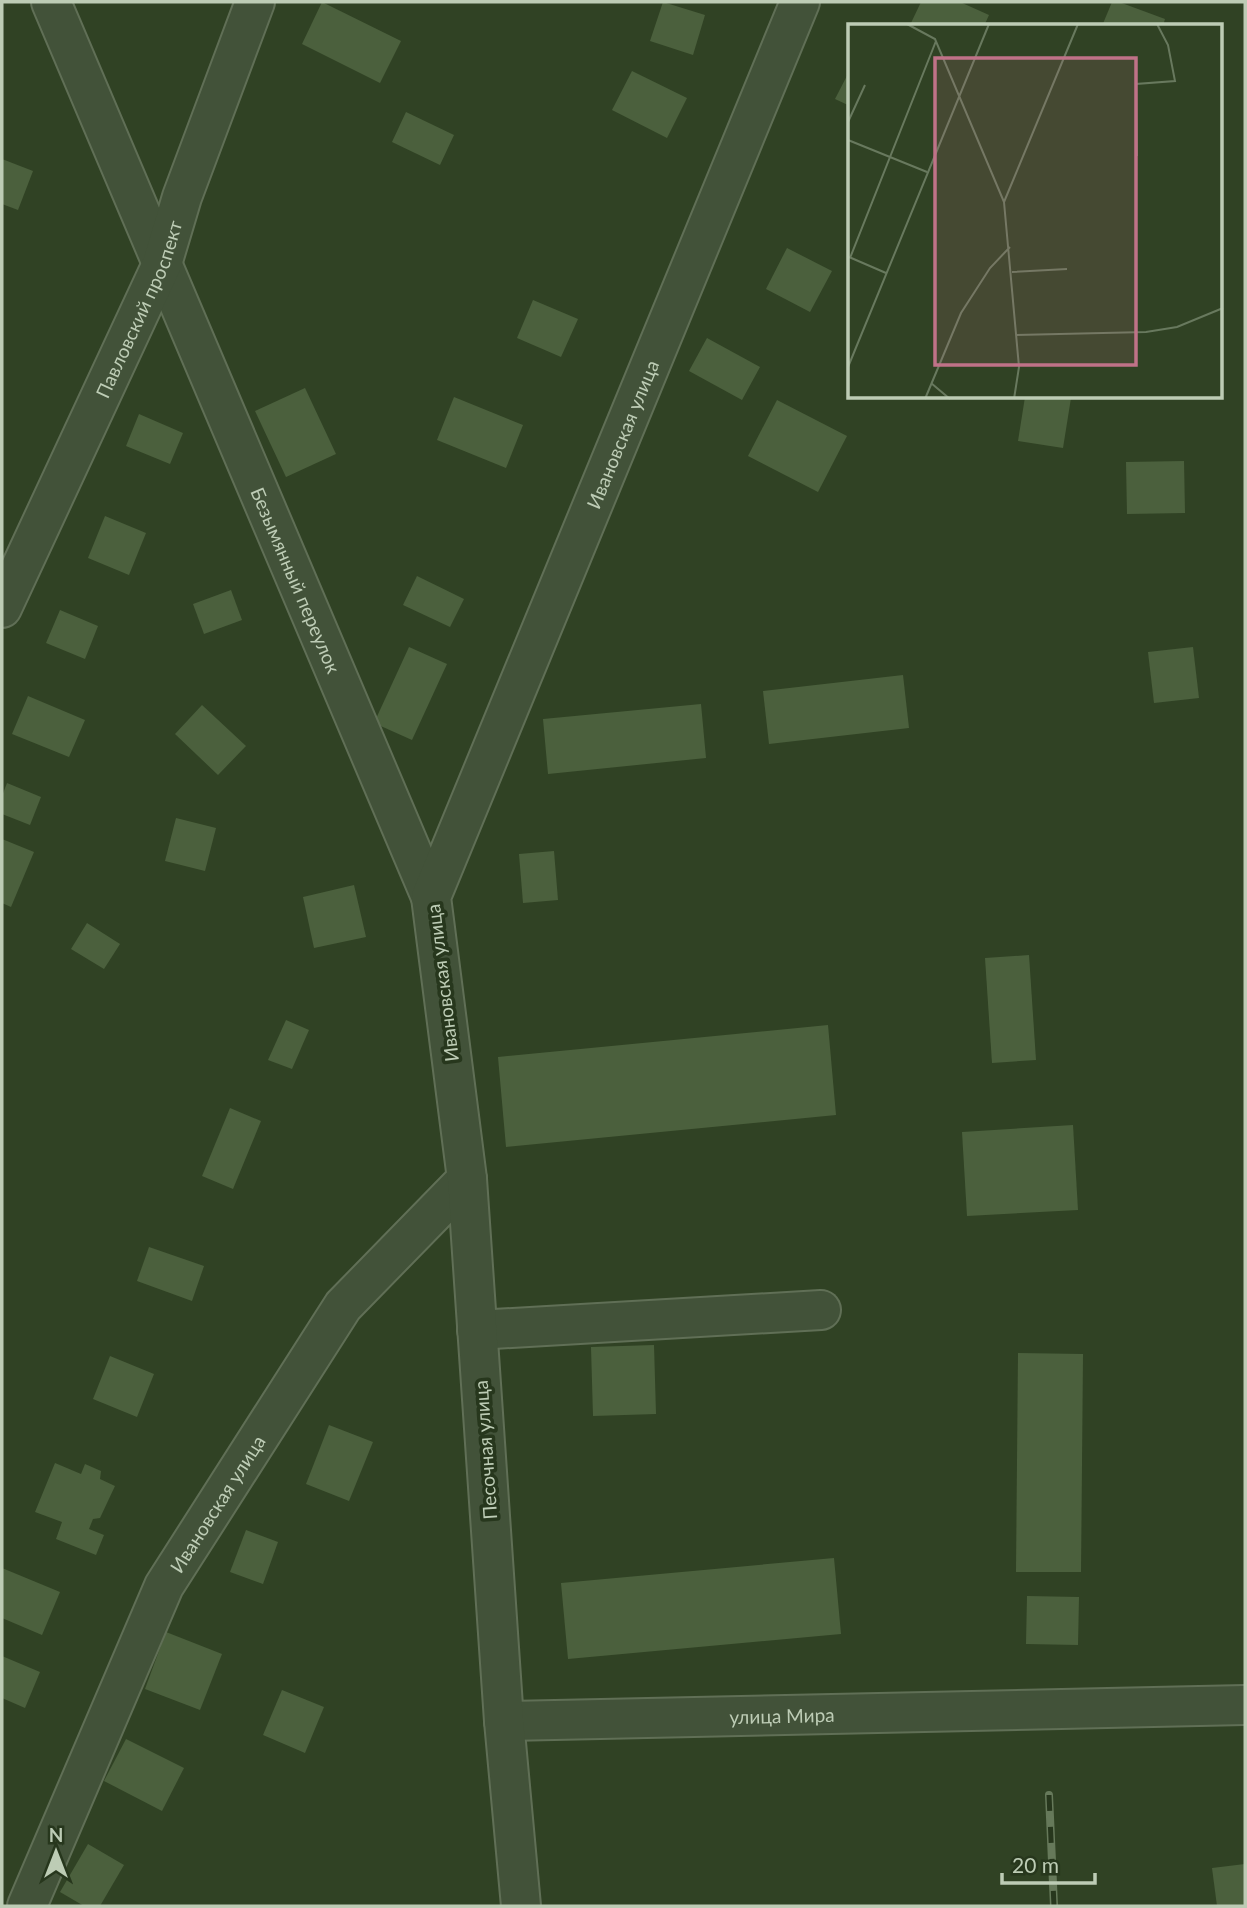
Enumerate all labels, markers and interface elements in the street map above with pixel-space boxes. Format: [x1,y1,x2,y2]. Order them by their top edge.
inset map [848,24,1222,399]
street label: Павловский проспект [90,217,186,401]
street label: Ивановская улица [581,356,663,512]
street label: Безымянный переулок [247,484,346,677]
street label: Ивановская улица [421,903,463,1063]
street label: Песочная улица [469,1380,501,1520]
street label: Ивановская улица [164,1430,269,1577]
street label: улица Мира [729,1702,835,1728]
north arrow [21,1817,91,1887]
text: N [49,1823,63,1846]
scale bar [1002,1842,1095,1886]
text: 20 m [1012,1852,1059,1877]

